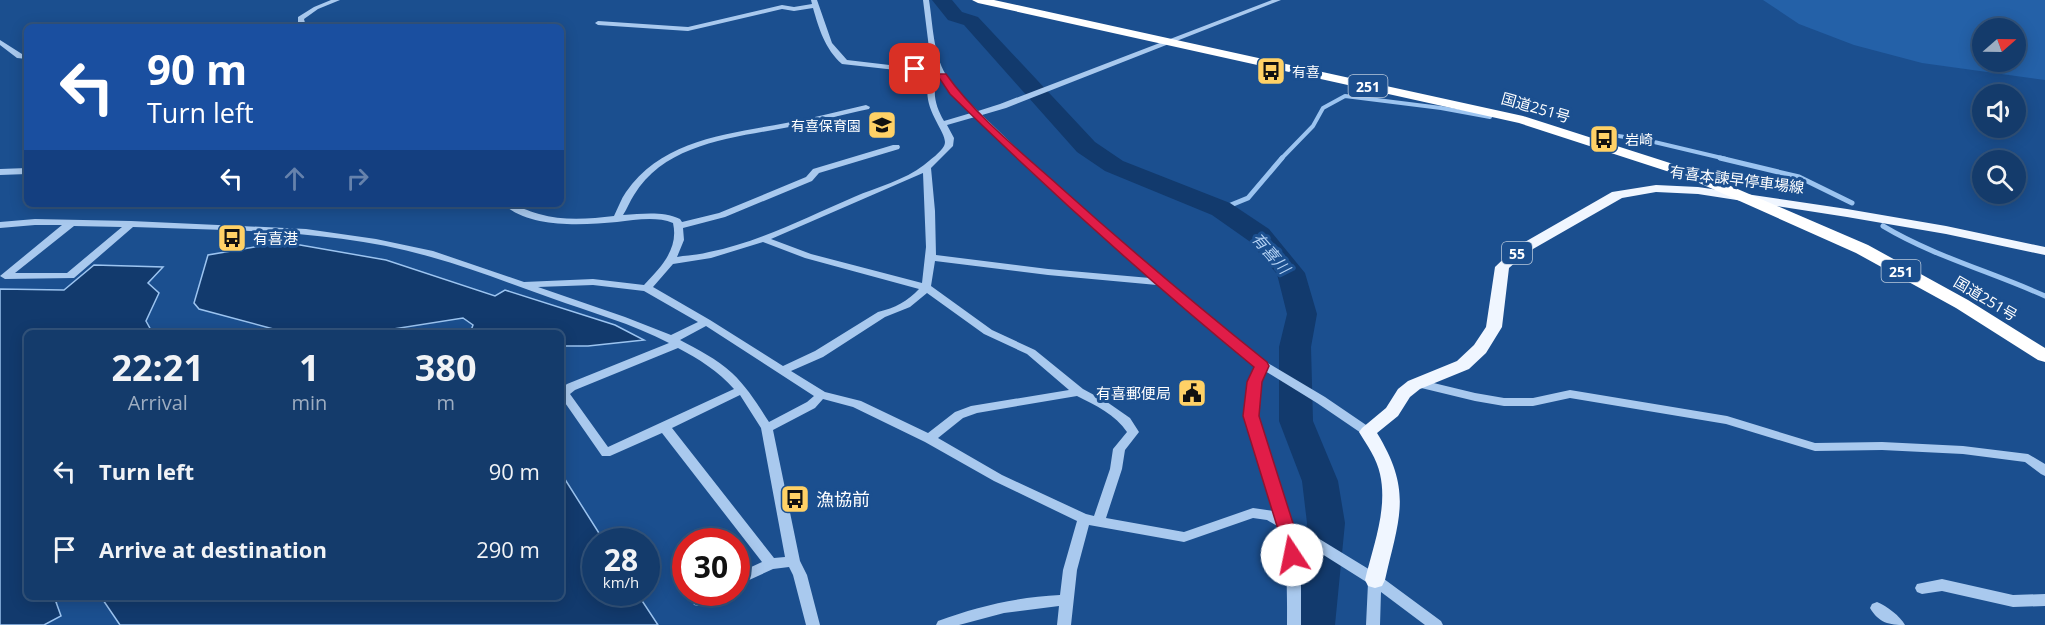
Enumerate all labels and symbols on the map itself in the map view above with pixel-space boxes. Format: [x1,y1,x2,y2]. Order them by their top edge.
north arrow [1972,18,2026,72]
pin [889,43,940,94]
bus stop icon: 有喜 [1255,55,1287,87]
place label: 有喜 [1292,62,1320,81]
road number: 251 [1348,75,1388,97]
street label: 国道251号 [1499,88,1573,126]
school or university icon: 有喜保育園 [866,109,898,141]
place label: 有喜保育園 [791,116,861,135]
bus stop icon: 岩崎 [1588,123,1620,155]
place label: 岩崎 [1625,130,1653,149]
street label: 有喜本諫早停車場線 [1669,161,1805,197]
bus stop icon: 有喜港 [216,222,248,254]
place label: 有喜港 [253,228,298,248]
water label: 有喜川 [1247,228,1296,280]
road number: 55 [1502,242,1532,264]
road number: 251 [1882,260,1920,282]
street label: 国道251号 [1951,271,2021,325]
public building icon: 有喜郵便局 [1176,377,1208,409]
place label: 有喜郵便局 [1096,383,1171,403]
bus stop icon: 漁協前 [779,483,811,515]
place label: 漁協前 [816,487,870,511]
position arrow [1260,523,1324,587]
speed limit sign: 30 [672,528,750,606]

